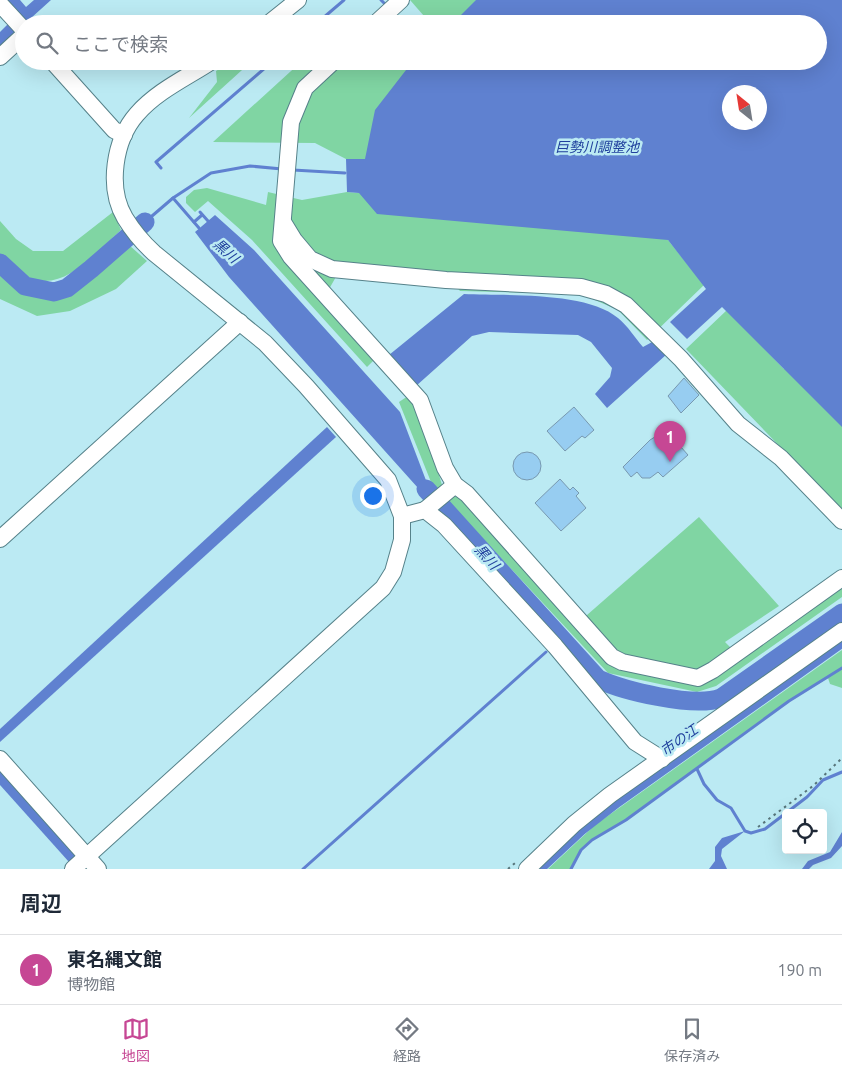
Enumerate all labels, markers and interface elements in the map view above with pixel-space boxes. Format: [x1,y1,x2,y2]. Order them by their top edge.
search box [15,15,827,70]
icon: search [33,29,61,57]
text: ここで検索 [73,33,168,55]
north arrow [722,85,767,130]
water label: 巨勢川調整池 [555,139,641,155]
water label: 黒川 [210,236,243,268]
pin: 1 [654,421,686,462]
your location [360,483,386,509]
water label: 黒川 [472,541,504,574]
water label: 市の江 [657,720,702,759]
map controls [782,809,827,854]
button: locate [782,809,827,854]
text: 周辺 [20,891,62,915]
text: 東名縄文館 [67,948,162,970]
text: 1 [31,961,41,979]
text: 190 m [777,961,822,979]
text: 博物館 [67,975,115,993]
tab: 地図 [122,1015,150,1065]
tab: 経路 [393,1015,421,1065]
tab: 保存済み [664,1015,720,1065]

